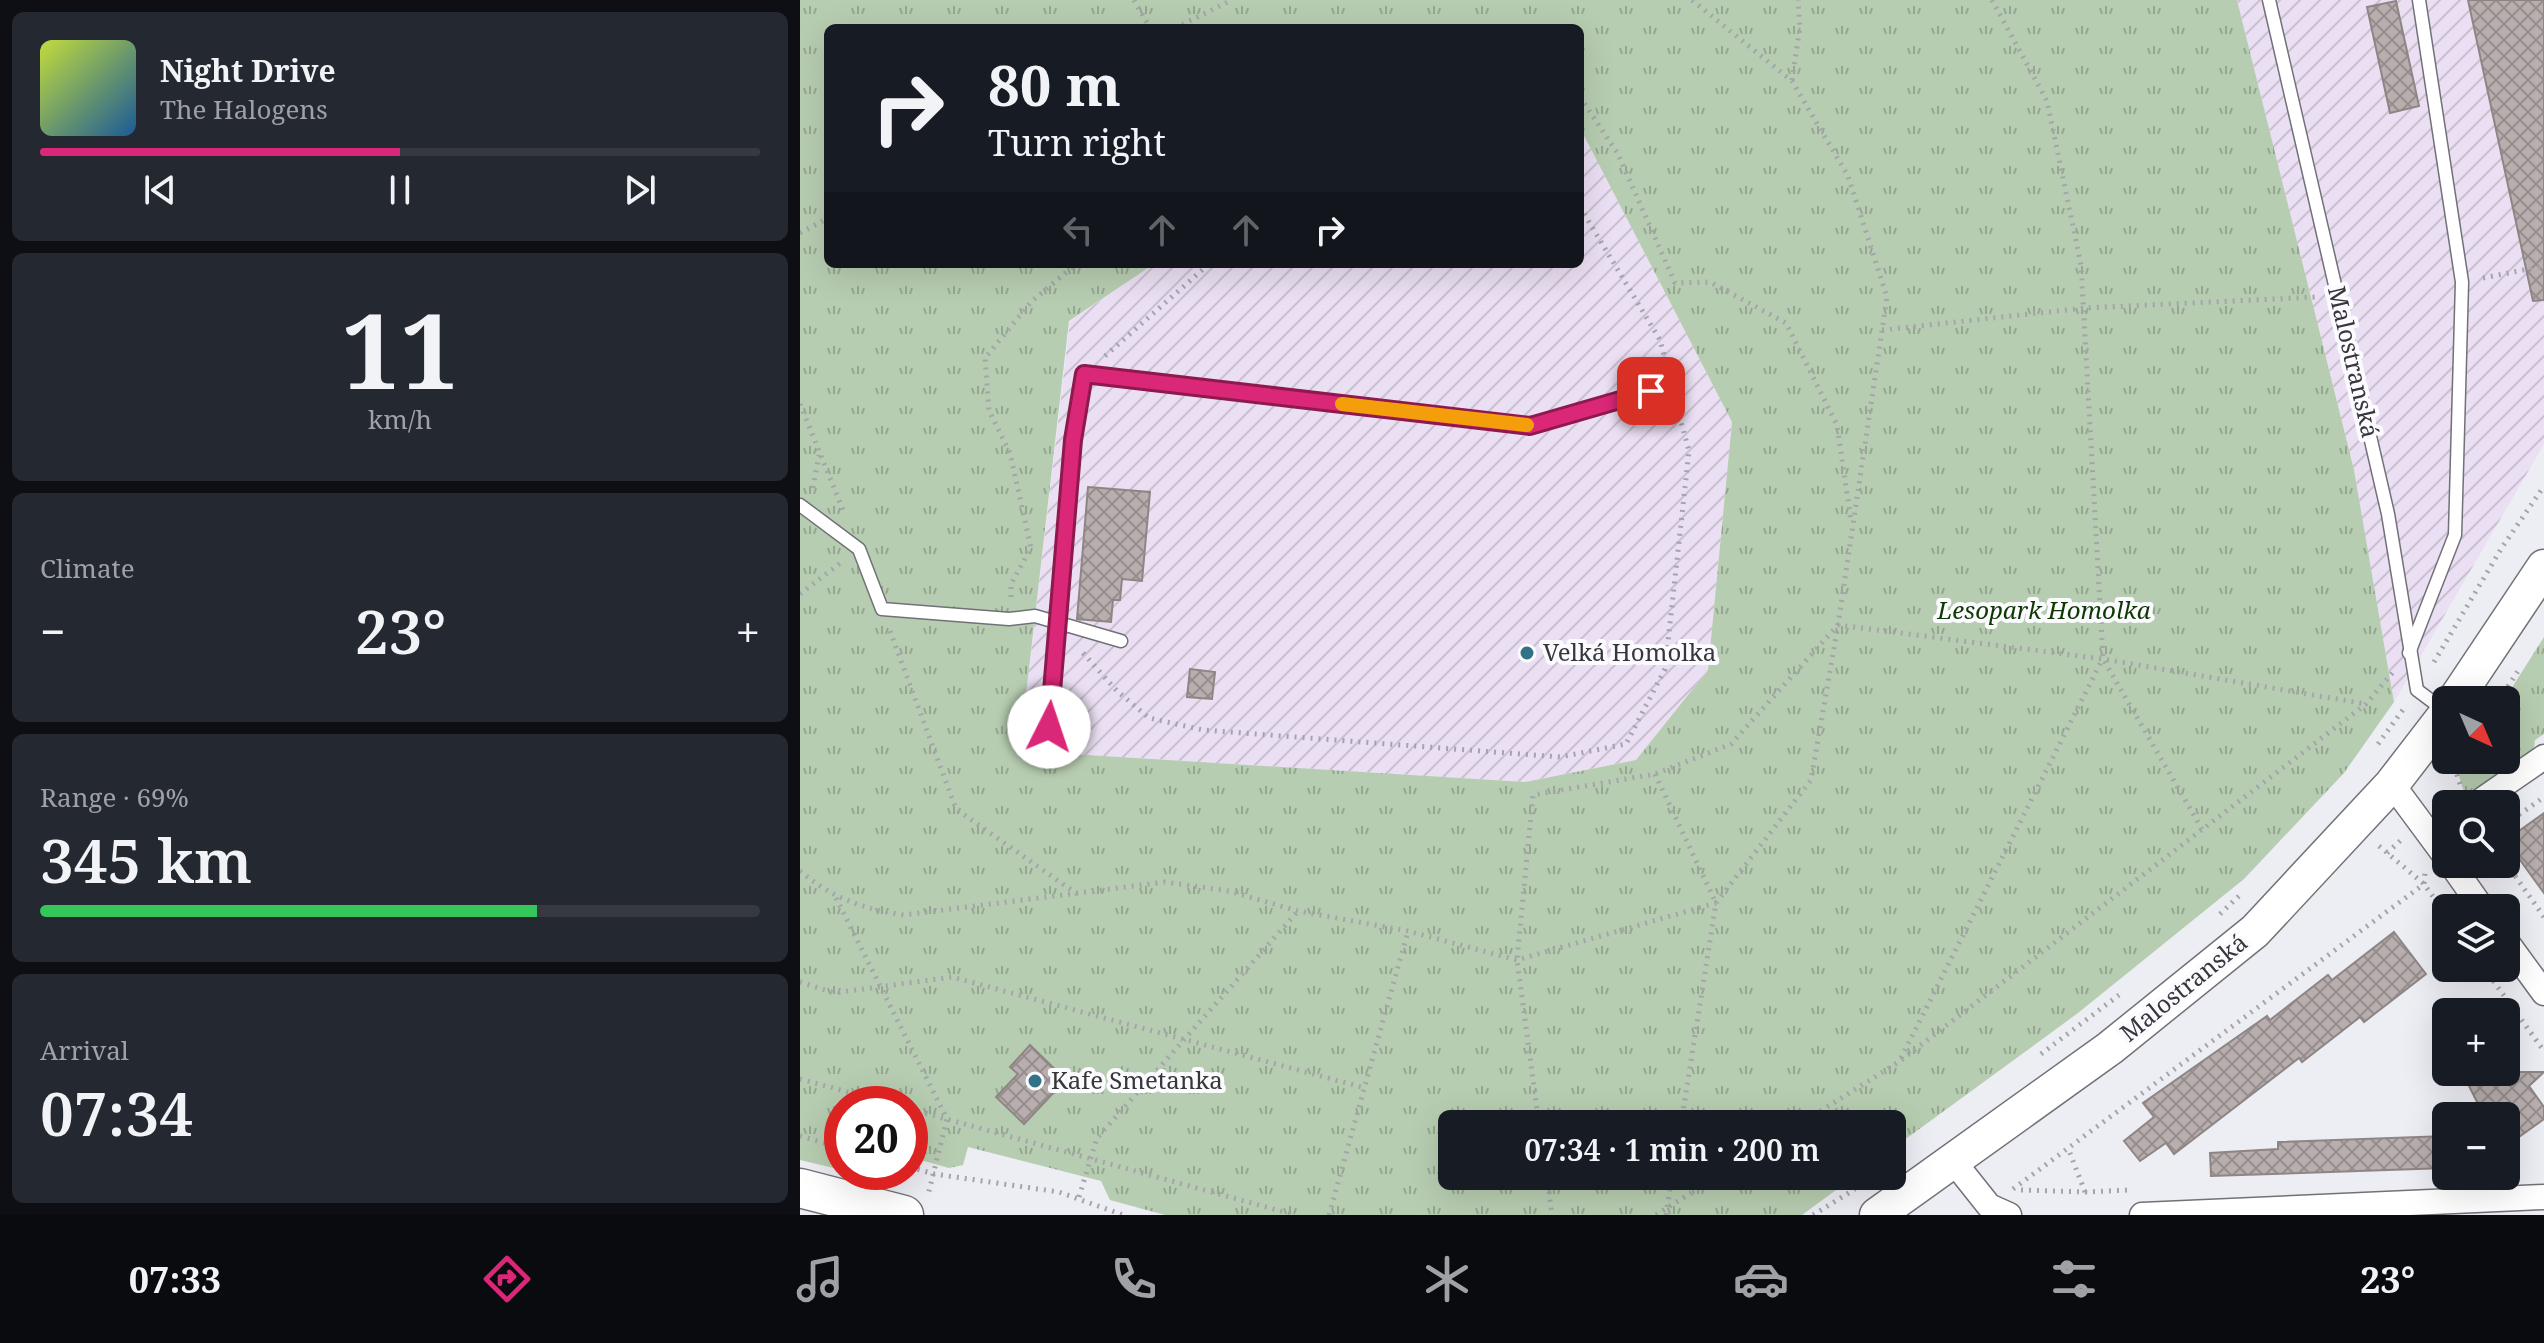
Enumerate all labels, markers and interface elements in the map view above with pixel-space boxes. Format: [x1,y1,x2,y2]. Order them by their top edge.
text: 80 m [988,46,1121,122]
text: Night Drive [160,50,336,91]
icon: right [856,56,960,160]
text: The Halogens [160,91,328,127]
text: Turn right [988,118,1166,167]
icon: previous [138,168,182,212]
icon: pause [378,168,422,212]
icon: next [618,168,662,212]
icon: left [1056,208,1100,252]
icon: ahead [1140,208,1184,252]
icon: ahead [1224,208,1268,252]
icon: right [1308,208,1352,252]
text: 11 [341,278,459,419]
street label: Malostranská [2321,283,2388,441]
pin [1617,357,1685,425]
icon: arrive [1629,369,1673,413]
text: km/h [368,401,432,437]
text: Climate [40,550,135,586]
text: 23° [355,590,446,672]
park label: Lesopark Homolka [1936,593,2151,626]
text: − [40,601,65,661]
text: + [735,601,760,661]
place label: Velká Homolka [1543,635,1716,668]
marker: Velká Homolka [1518,644,1536,662]
position arrow [1007,685,1091,769]
north arrow [2432,686,2520,774]
map controls [2432,686,2520,1190]
text: Range · 69% [40,779,189,815]
button: search [2432,790,2520,878]
text: 345 km [40,819,252,901]
button: layers [2432,894,2520,982]
street label: Malostranská [2113,925,2254,1048]
button: + [2432,998,2520,1086]
text: Arrival [40,1032,129,1068]
place label: Kafe Smetanka [1051,1063,1223,1096]
text: 07:34 [40,1072,193,1154]
marker: Kafe Smetanka [1026,1072,1044,1090]
speed limit sign: 20 [824,1086,928,1190]
button: − [2432,1102,2520,1190]
text: 07:34 · 1 min · 200 m [1524,1129,1820,1170]
icon: directions [479,1251,535,1307]
icon: music [792,1251,848,1307]
icon: phone [1106,1251,1162,1307]
icon: climate [1419,1251,1475,1307]
icon: car [1733,1251,1789,1307]
icon: filters [2046,1251,2102,1307]
text: 07:33 [129,1255,221,1304]
text: 23° [2360,1255,2415,1304]

